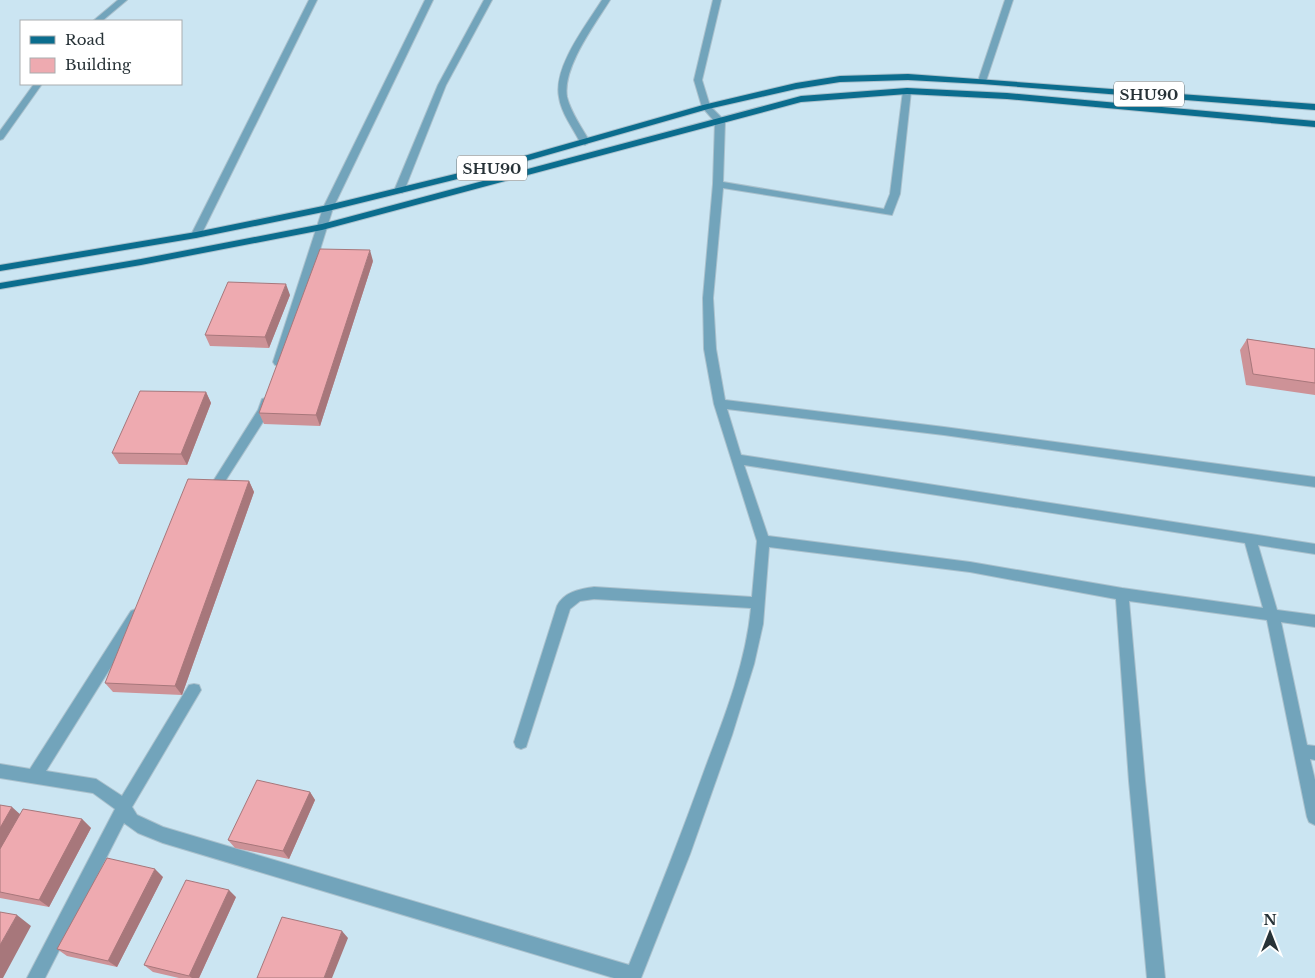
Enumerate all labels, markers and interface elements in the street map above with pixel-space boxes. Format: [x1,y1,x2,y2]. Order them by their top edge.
legend [20,20,182,85]
text: Road [65,30,105,49]
text: Building [65,55,132,74]
road number: SHU90 [1114,82,1184,106]
road number: SHU90 [457,156,527,180]
north arrow [1245,908,1295,958]
text: N [1263,911,1277,929]

